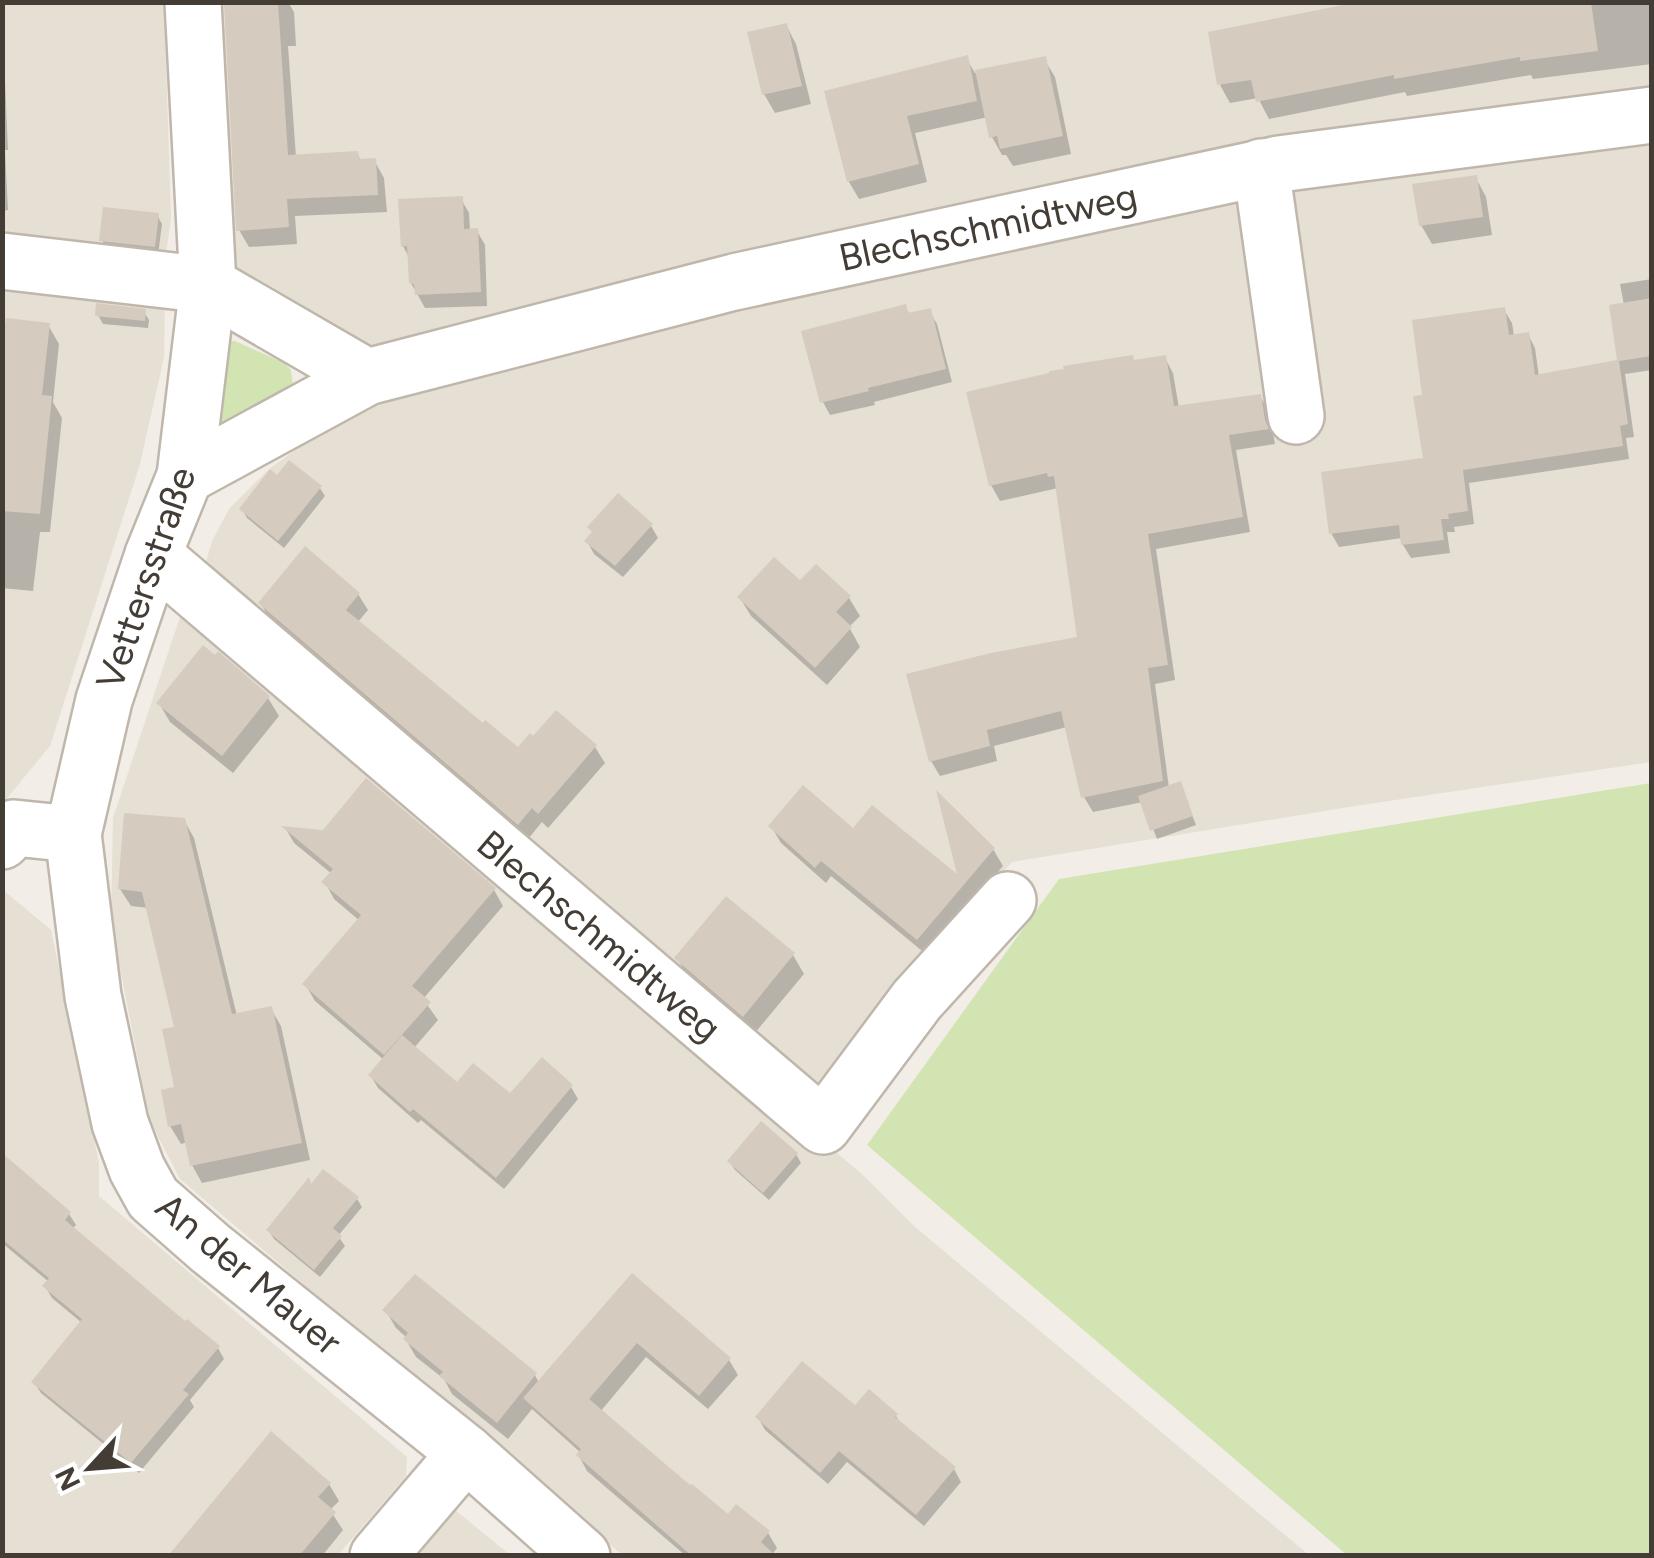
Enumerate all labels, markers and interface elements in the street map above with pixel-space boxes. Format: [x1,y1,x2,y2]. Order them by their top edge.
street label: Blechschmidtweg [835,173,1141,281]
street label: Vettersstraße [86,461,206,695]
street label: Blechschmidtweg [468,821,730,1051]
street label: An der Mauer [147,1183,351,1365]
north arrow [40,1418,140,1518]
text: N [48,1462,88,1496]

